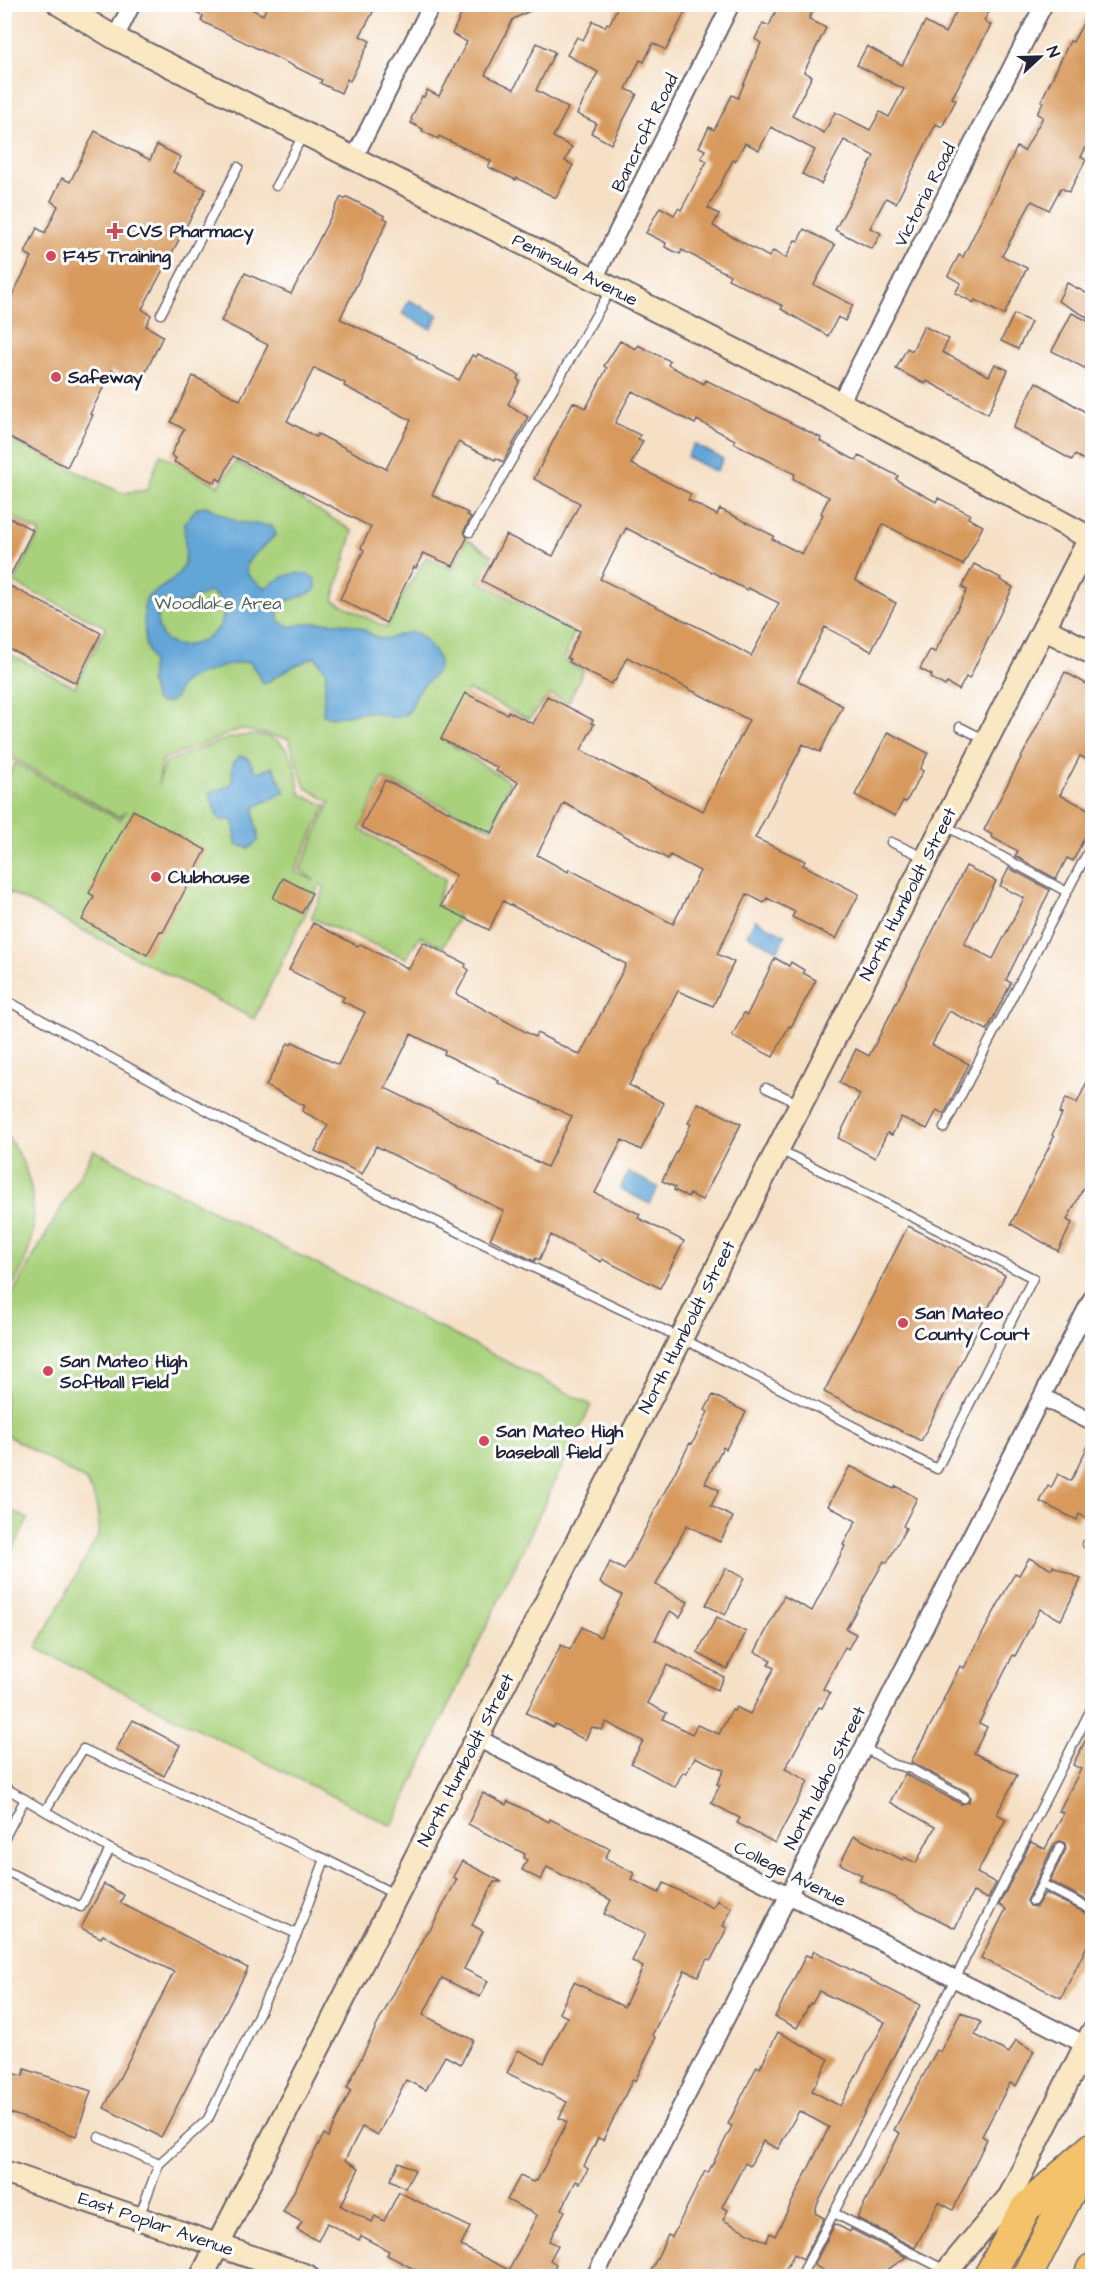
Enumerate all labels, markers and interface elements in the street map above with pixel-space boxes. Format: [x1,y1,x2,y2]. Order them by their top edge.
north arrow [1010,27,1070,87]
text: N [1041,43,1065,61]
street label: Bancroft Road [606,70,684,196]
street label: Victoria Road [888,139,962,251]
place label: CVS Pharmacy [127,219,254,245]
marker: CVS Pharmacy [108,224,122,238]
street label: Peninsula Avenue [508,228,642,313]
place label: F45 Training [63,244,171,270]
marker: F45 Training [44,249,58,263]
place label: Safeway [67,365,143,391]
marker: Safeway [49,370,63,384]
park label: Woodlake Area [155,591,281,616]
street label: North Humboldt Street [853,803,963,985]
place label: Clubhouse [168,865,250,890]
marker: Clubhouse [149,870,163,884]
street label: North Humboldt Street [632,1236,742,1418]
place label: San Mateo County Court [914,1301,1030,1348]
marker: San Mateo County Court [896,1316,910,1330]
place label: San Mateo High Softball Field [59,1349,188,1395]
marker: San Mateo High Softball Field [41,1364,55,1378]
place label: San Mateo High baseball field [495,1419,624,1465]
marker: San Mateo High baseball field [477,1434,491,1448]
street label: North Humboldt Street [411,1669,521,1851]
street label: North Idaho Street [778,1701,872,1854]
street label: College Avenue [729,1835,851,1914]
street label: East Poplar Avenue [75,2186,237,2262]

